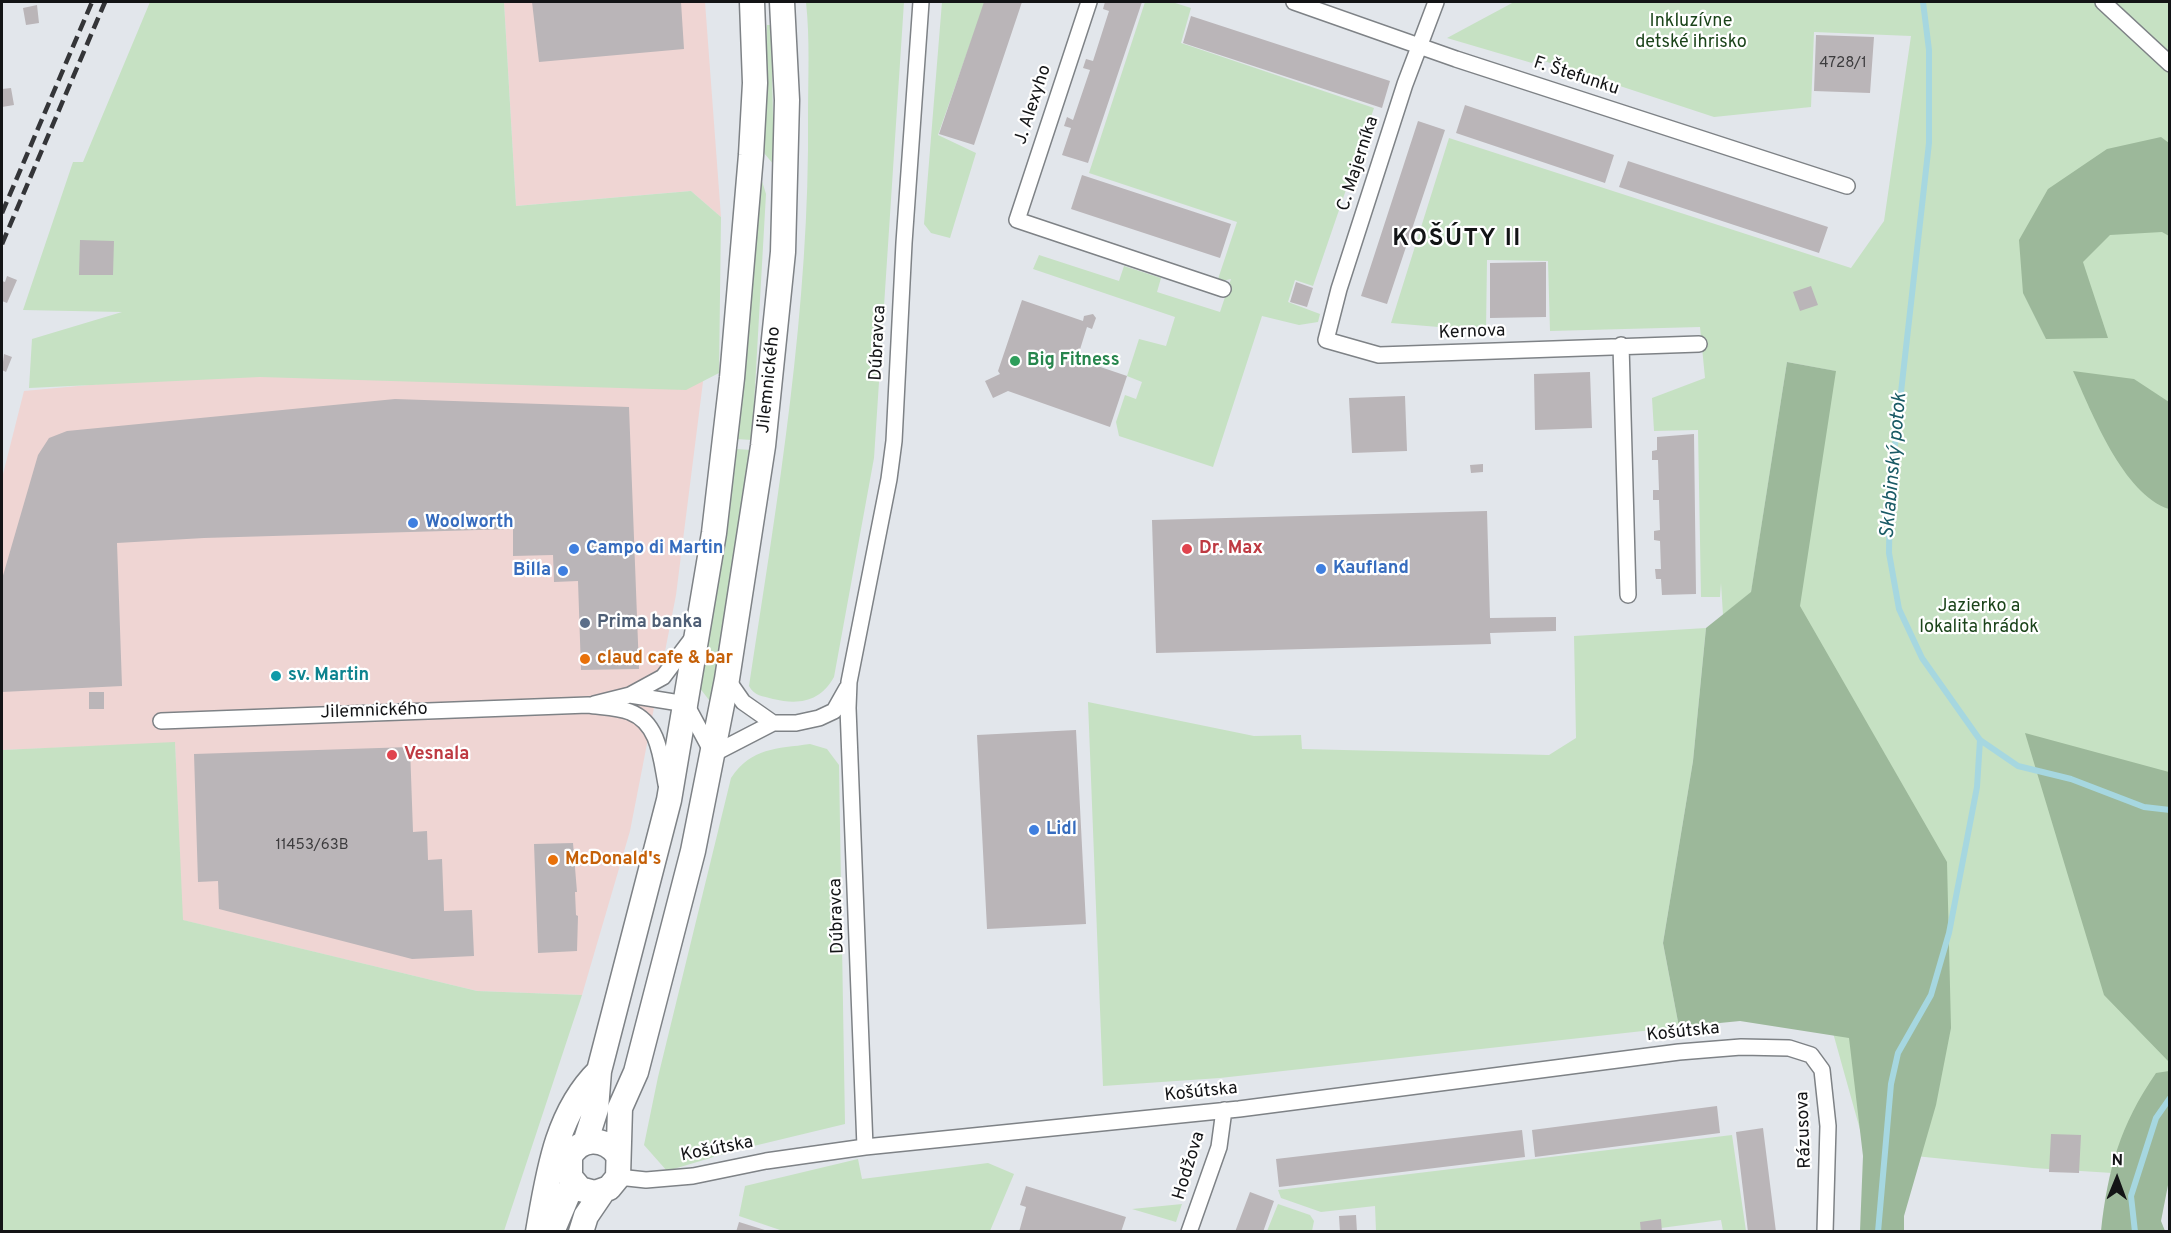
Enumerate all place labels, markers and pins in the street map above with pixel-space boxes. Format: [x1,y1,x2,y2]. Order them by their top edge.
place label: Big Fitness [1027,350,1120,372]
marker: Big Fitness [1008,354,1022,368]
place label: Woolworth [425,512,514,534]
marker: Woolworth [406,516,420,530]
place label: Campo di Martin [586,538,723,560]
place label: Dr. Max [1199,538,1263,560]
marker: Campo di Martin [567,542,581,556]
marker: Dr. Max [1180,542,1194,556]
place label: Kaufland [1333,558,1409,580]
place label: Billa [513,560,551,582]
marker: Kaufland [1314,562,1328,576]
marker: Billa [556,564,570,578]
place label: Prima banka [597,612,702,634]
marker: Prima banka [578,616,592,630]
place label: claud cafe & bar [597,648,733,670]
marker: claud cafe & bar [578,652,592,666]
place label: sv. Martin [288,665,369,687]
marker: sv. Martin [269,669,283,683]
place label: Vesnala [404,744,469,766]
marker: Vesnala [385,748,399,762]
place label: Lidl [1046,819,1077,841]
marker: Lidl [1027,823,1041,837]
place label: McDonald's [565,849,661,871]
marker: McDonald's [546,853,560,867]

